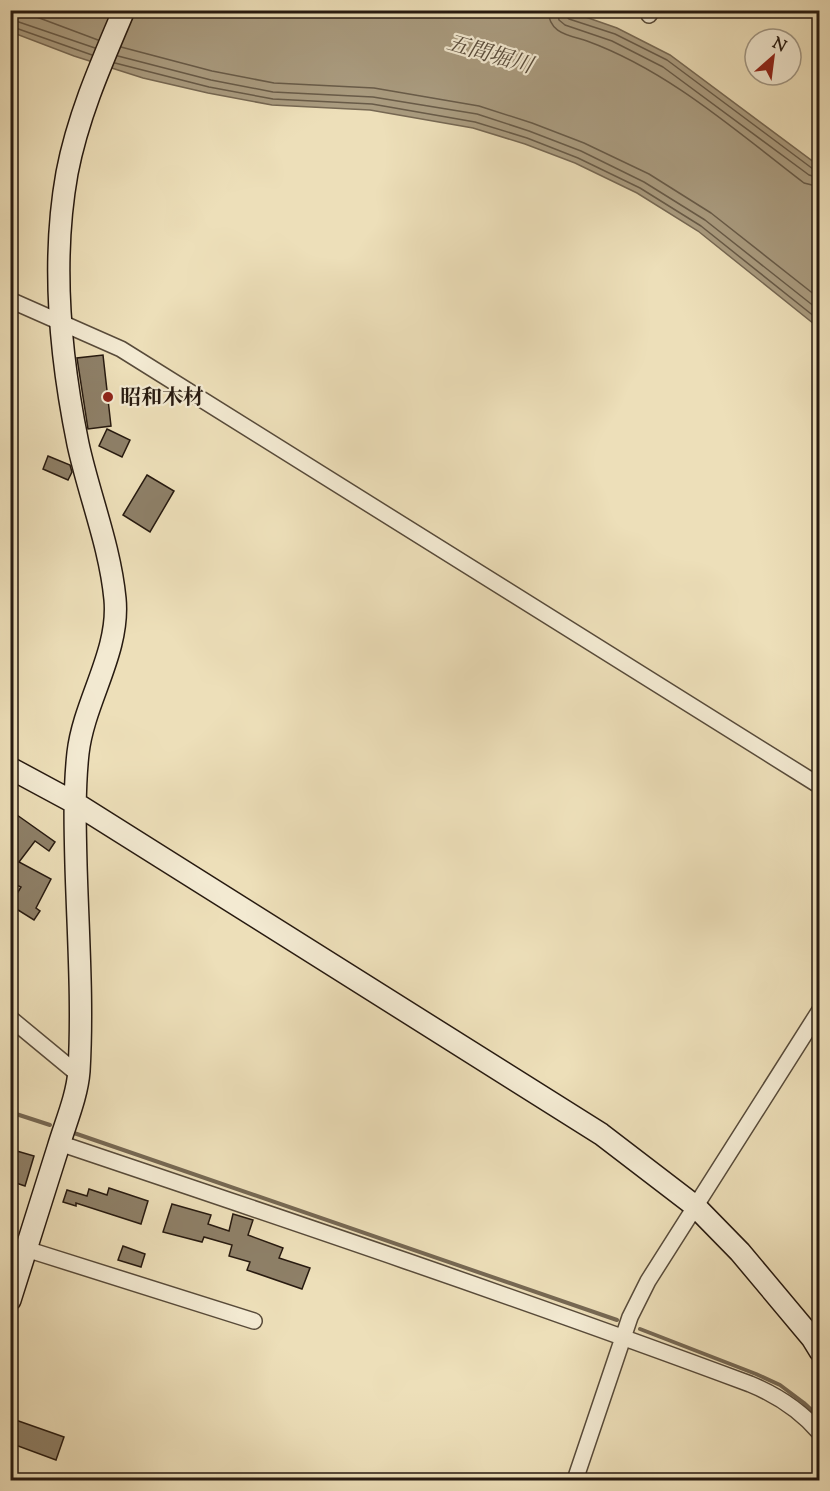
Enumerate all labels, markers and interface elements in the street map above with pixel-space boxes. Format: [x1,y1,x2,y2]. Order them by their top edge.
north arrow [743,27,803,87]
water label: 五間堀川 [442,28,538,84]
text: N [768,33,790,59]
place label: 昭和木材 [120,384,204,414]
marker: 昭和木材 [101,390,115,404]

